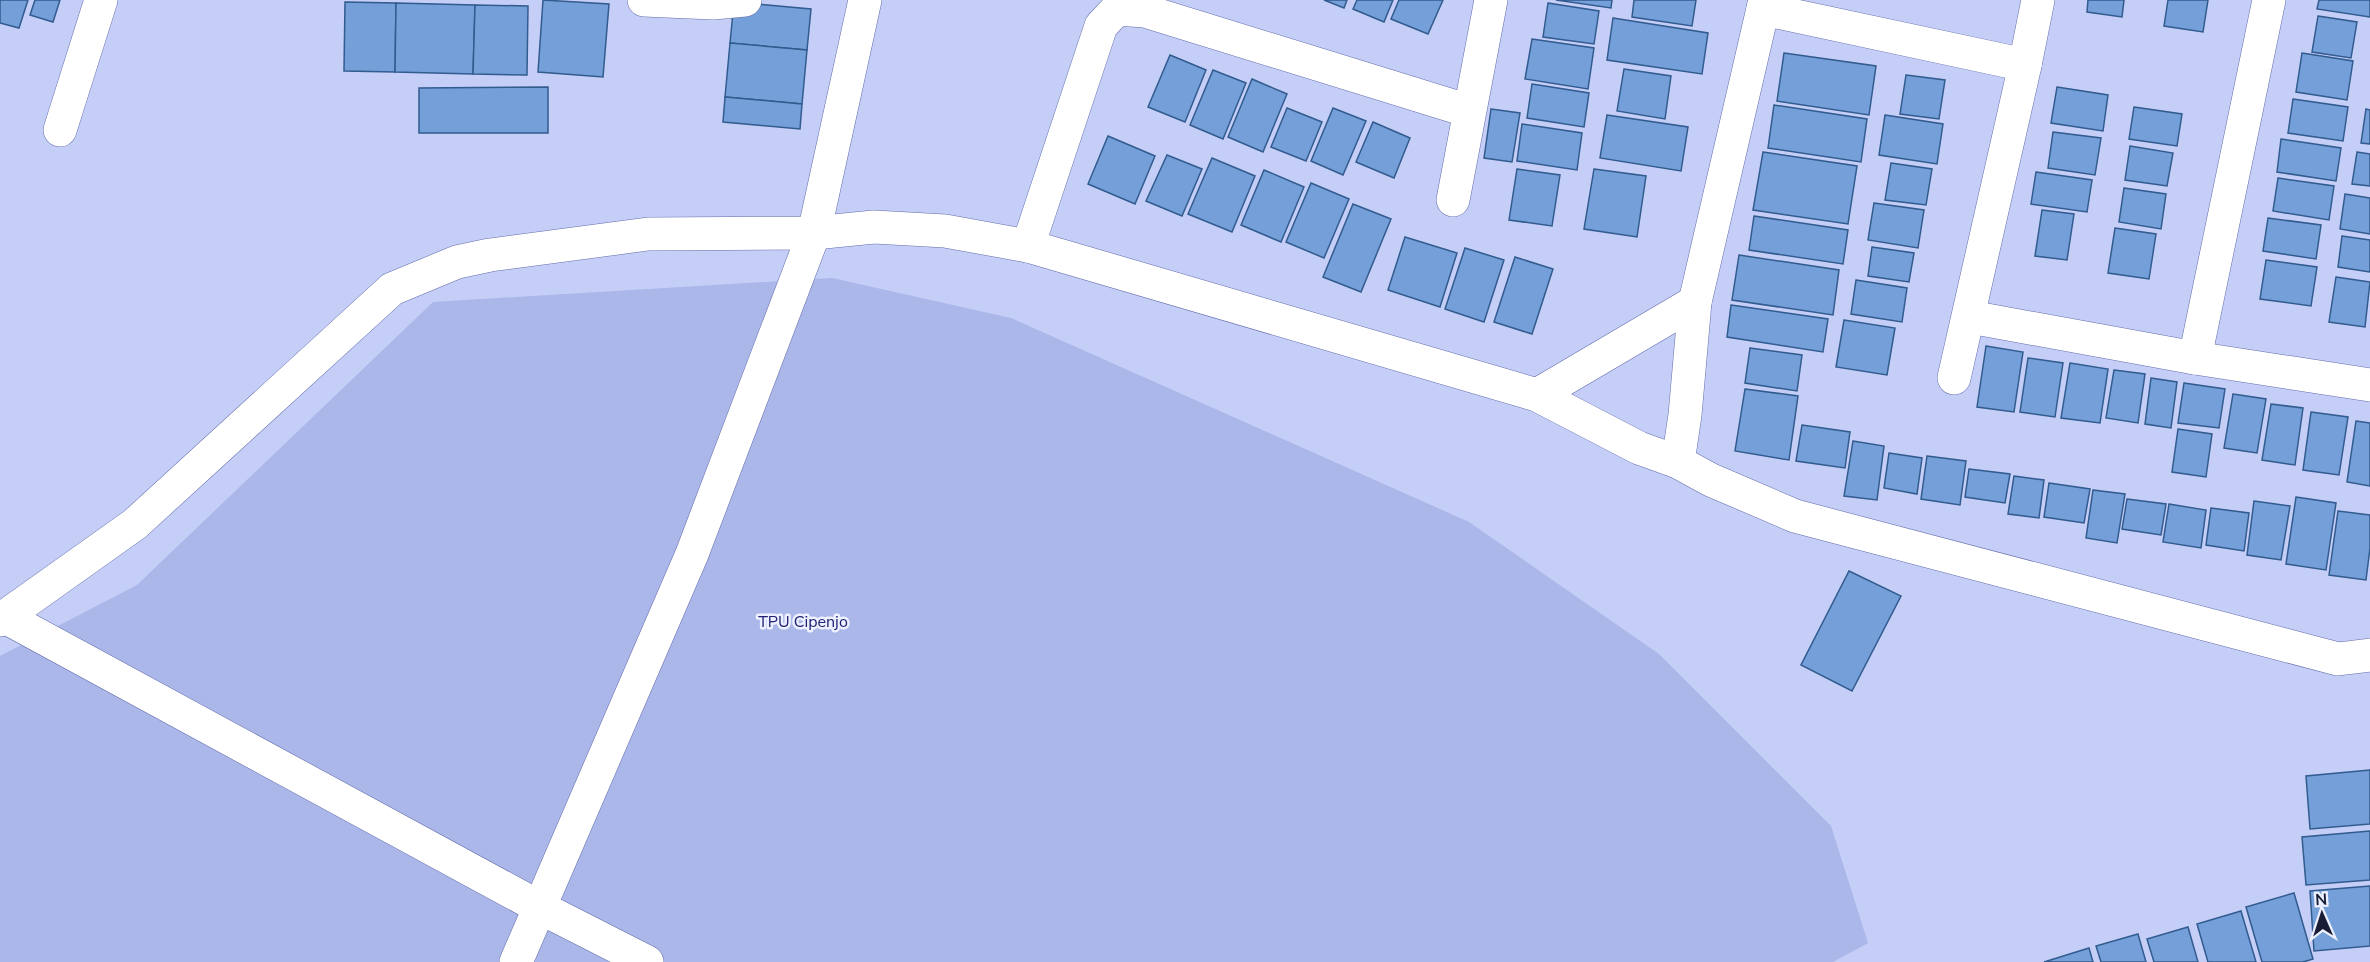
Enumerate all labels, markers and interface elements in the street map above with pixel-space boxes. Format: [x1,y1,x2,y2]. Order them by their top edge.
park label: TPU Cipenjo [758,611,848,633]
north arrow [2292,884,2352,944]
text: N [2315,889,2328,911]

